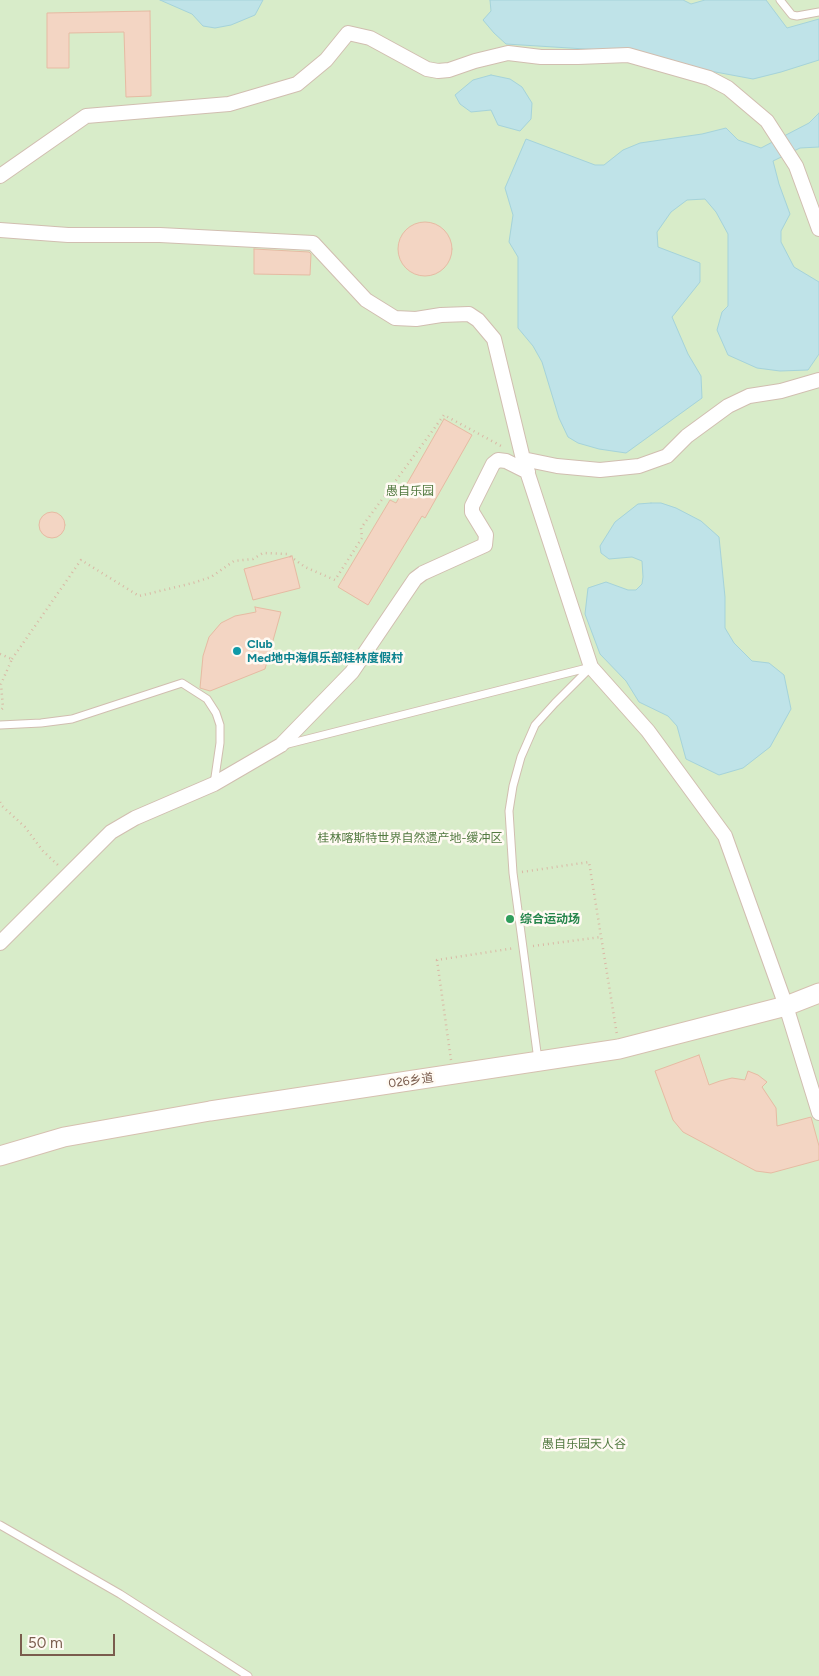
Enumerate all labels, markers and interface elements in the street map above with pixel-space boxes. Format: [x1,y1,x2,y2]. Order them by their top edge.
park label: 愚自乐园 [386,484,434,498]
place label: Club Med地中海俱乐部桂林度假村 [247,637,403,665]
marker: Club Med地中海俱乐部桂林度假村 [231,645,243,657]
park label: 桂林喀斯特世界自然遗产地-缓冲区 [317,831,503,845]
place label: 综合运动场 [520,912,580,926]
marker: 综合运动场 [504,913,516,925]
street label: 026乡道 [388,1071,434,1091]
park label: 愚自乐园天人谷 [542,1437,626,1451]
scale bar [22,1624,118,1656]
text: 50 m [28,1634,63,1652]

